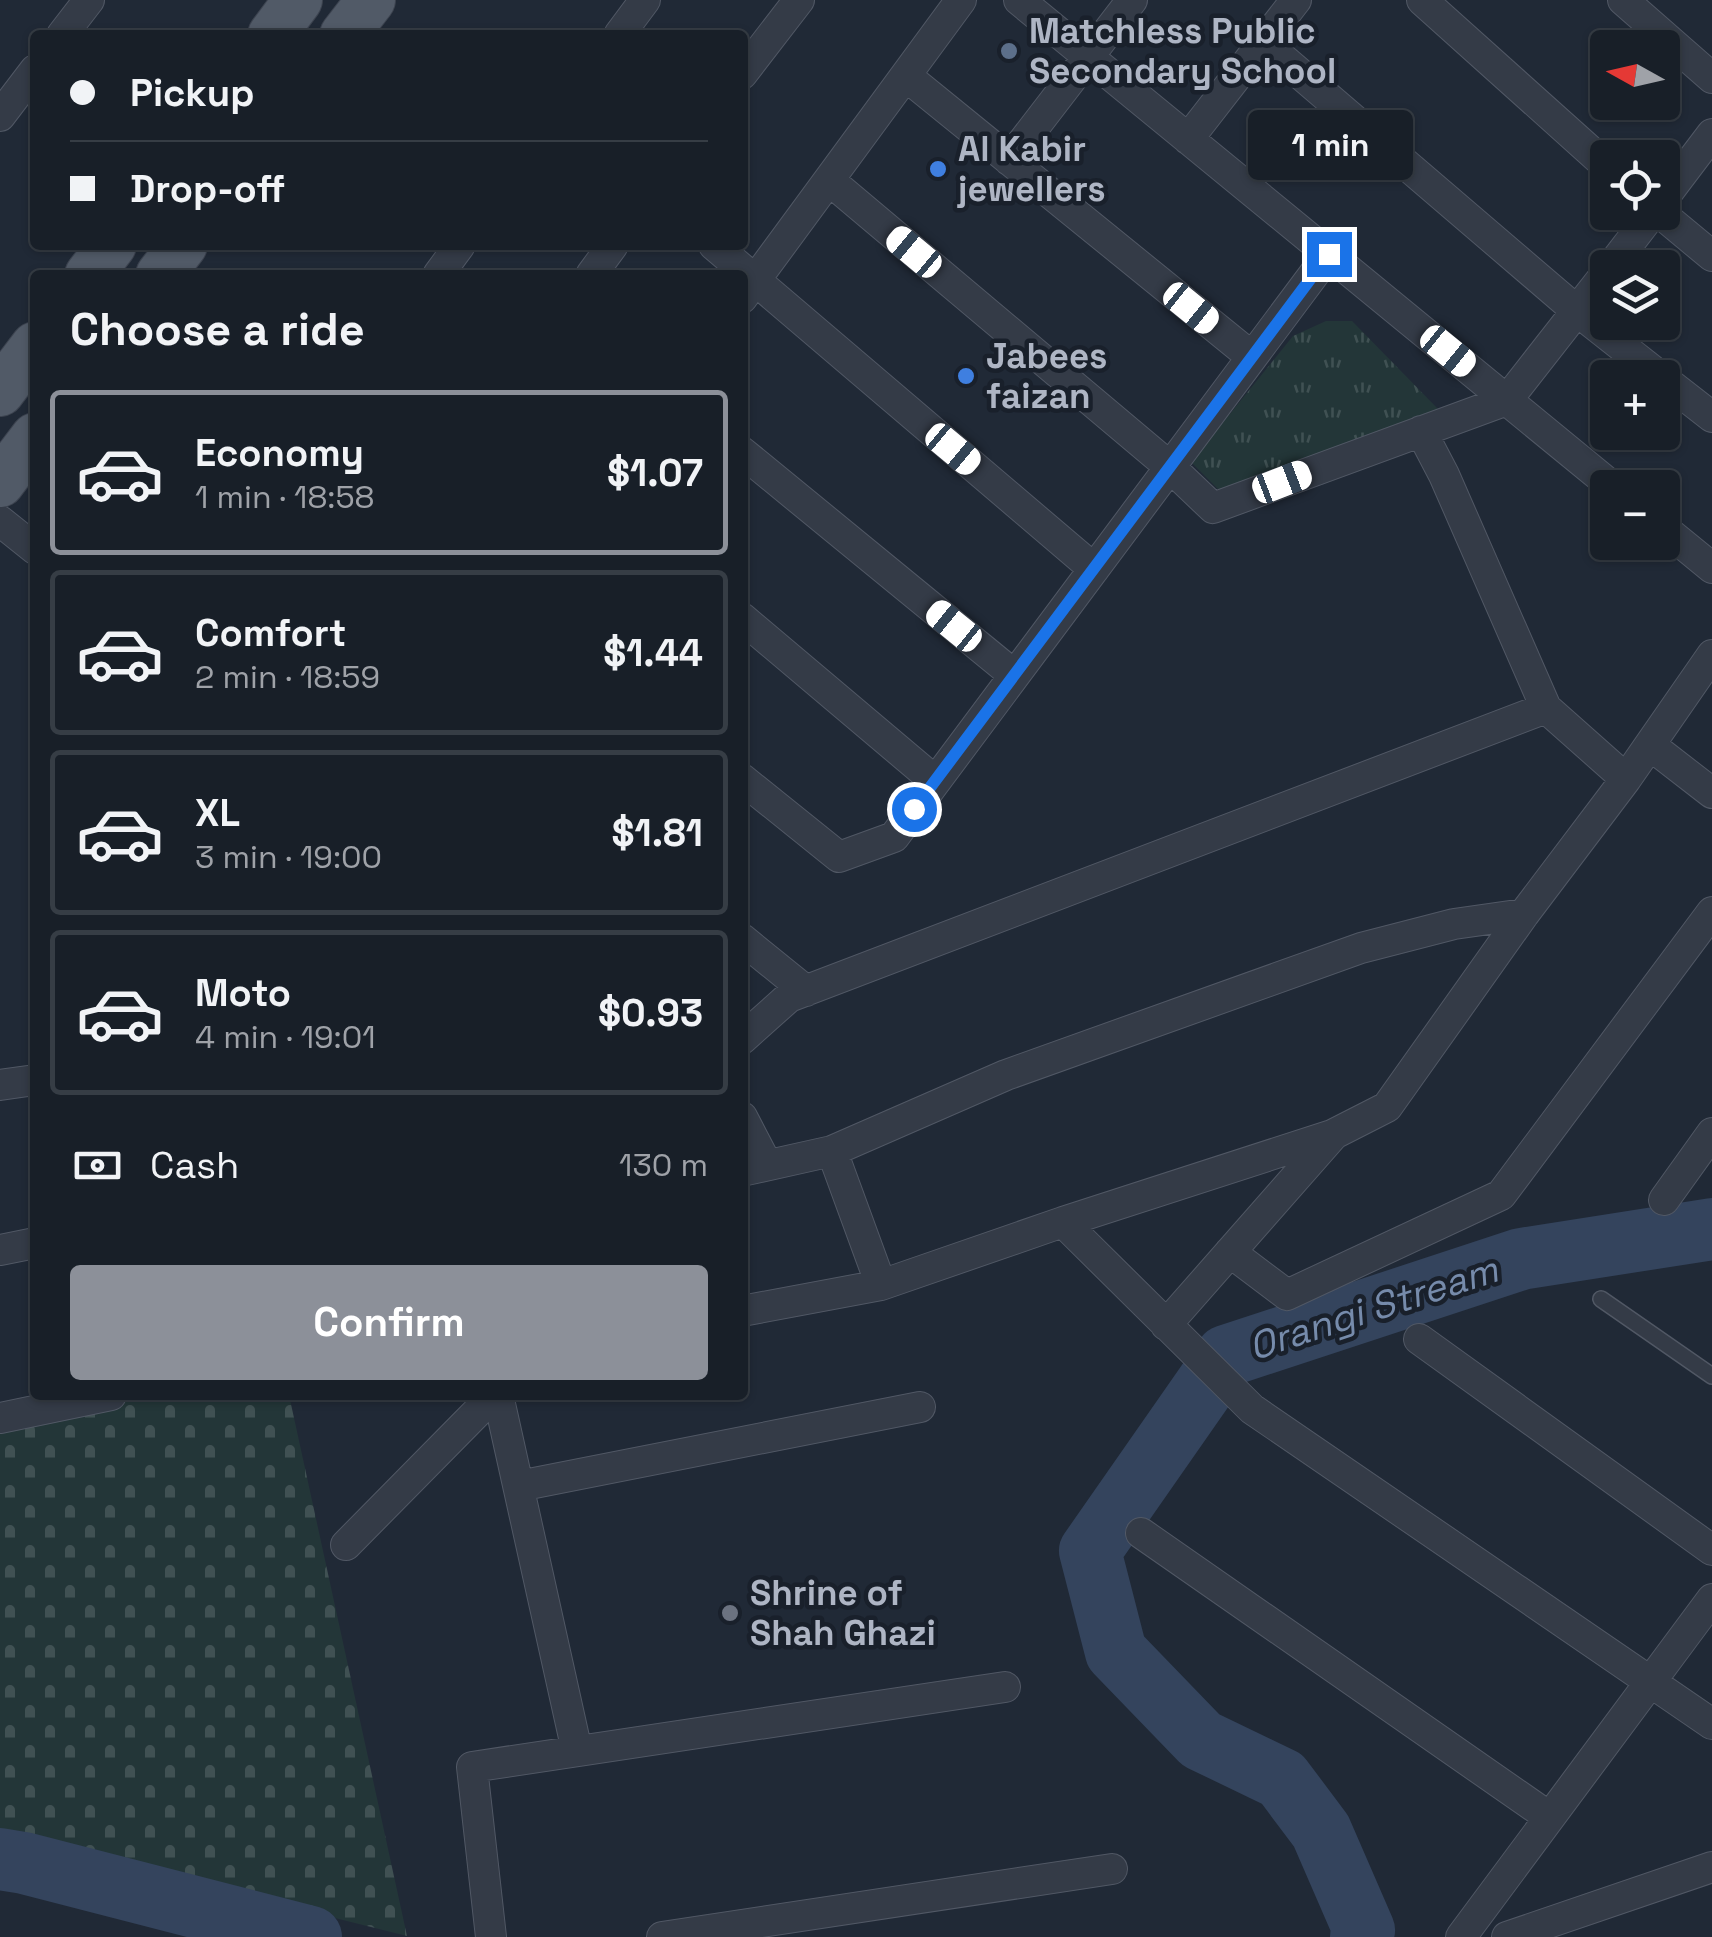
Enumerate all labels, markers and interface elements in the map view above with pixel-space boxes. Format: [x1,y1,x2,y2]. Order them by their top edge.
place label: Matchless Public Secondary School [1029,9,1336,93]
north arrow [1590,30,1680,120]
map controls [1590,30,1680,560]
marker: Matchless Public Secondary School [998,40,1020,62]
text: Pickup [130,69,254,117]
callout: 1 min [1246,109,1412,179]
text: 1 min [1291,125,1370,165]
place label: Al Kabir jewellers [957,127,1106,211]
button: locate [1590,140,1680,230]
marker: Al Kabir jewellers [927,158,949,180]
text: Drop-off [130,165,285,213]
car [881,221,947,283]
route end [1307,232,1352,277]
button: layers [1590,250,1680,340]
car [1158,277,1224,339]
text: Choose a ride [70,301,365,358]
car [1415,320,1481,382]
place label: Jabees faizan [986,334,1107,418]
button: + [1590,360,1680,450]
marker: Jabees faizan [955,365,977,387]
car [920,418,986,480]
icon: car [75,428,165,518]
text: Economy [195,429,364,477]
text: $1.07 [607,449,703,497]
car [1249,457,1315,507]
button: − [1590,470,1680,560]
text: 1 min · 18:58 [195,477,375,517]
car [921,595,987,657]
icon: car [75,608,165,698]
text: Comfort [195,609,346,657]
text: $1.44 [603,629,703,677]
text: 2 min · 18:59 [195,657,380,697]
route start [892,787,937,832]
icon: car [75,788,165,878]
text: XL [195,789,240,837]
text: $1.81 [611,809,703,857]
text: 3 min · 19:00 [195,837,382,877]
icon: car [75,968,165,1058]
text: Moto [195,969,291,1017]
text: $0.93 [598,989,703,1037]
text: 4 min · 19:01 [195,1017,376,1057]
icon: cash [70,1138,125,1193]
text: Cash [150,1141,239,1189]
text: 130 m [619,1145,708,1185]
water label: Orangi Stream [1242,1245,1505,1371]
button: Confirm [70,1265,708,1380]
place label: Shrine of Shah Ghazi [750,1571,936,1655]
marker: Shrine of Shah Ghazi [719,1602,741,1624]

